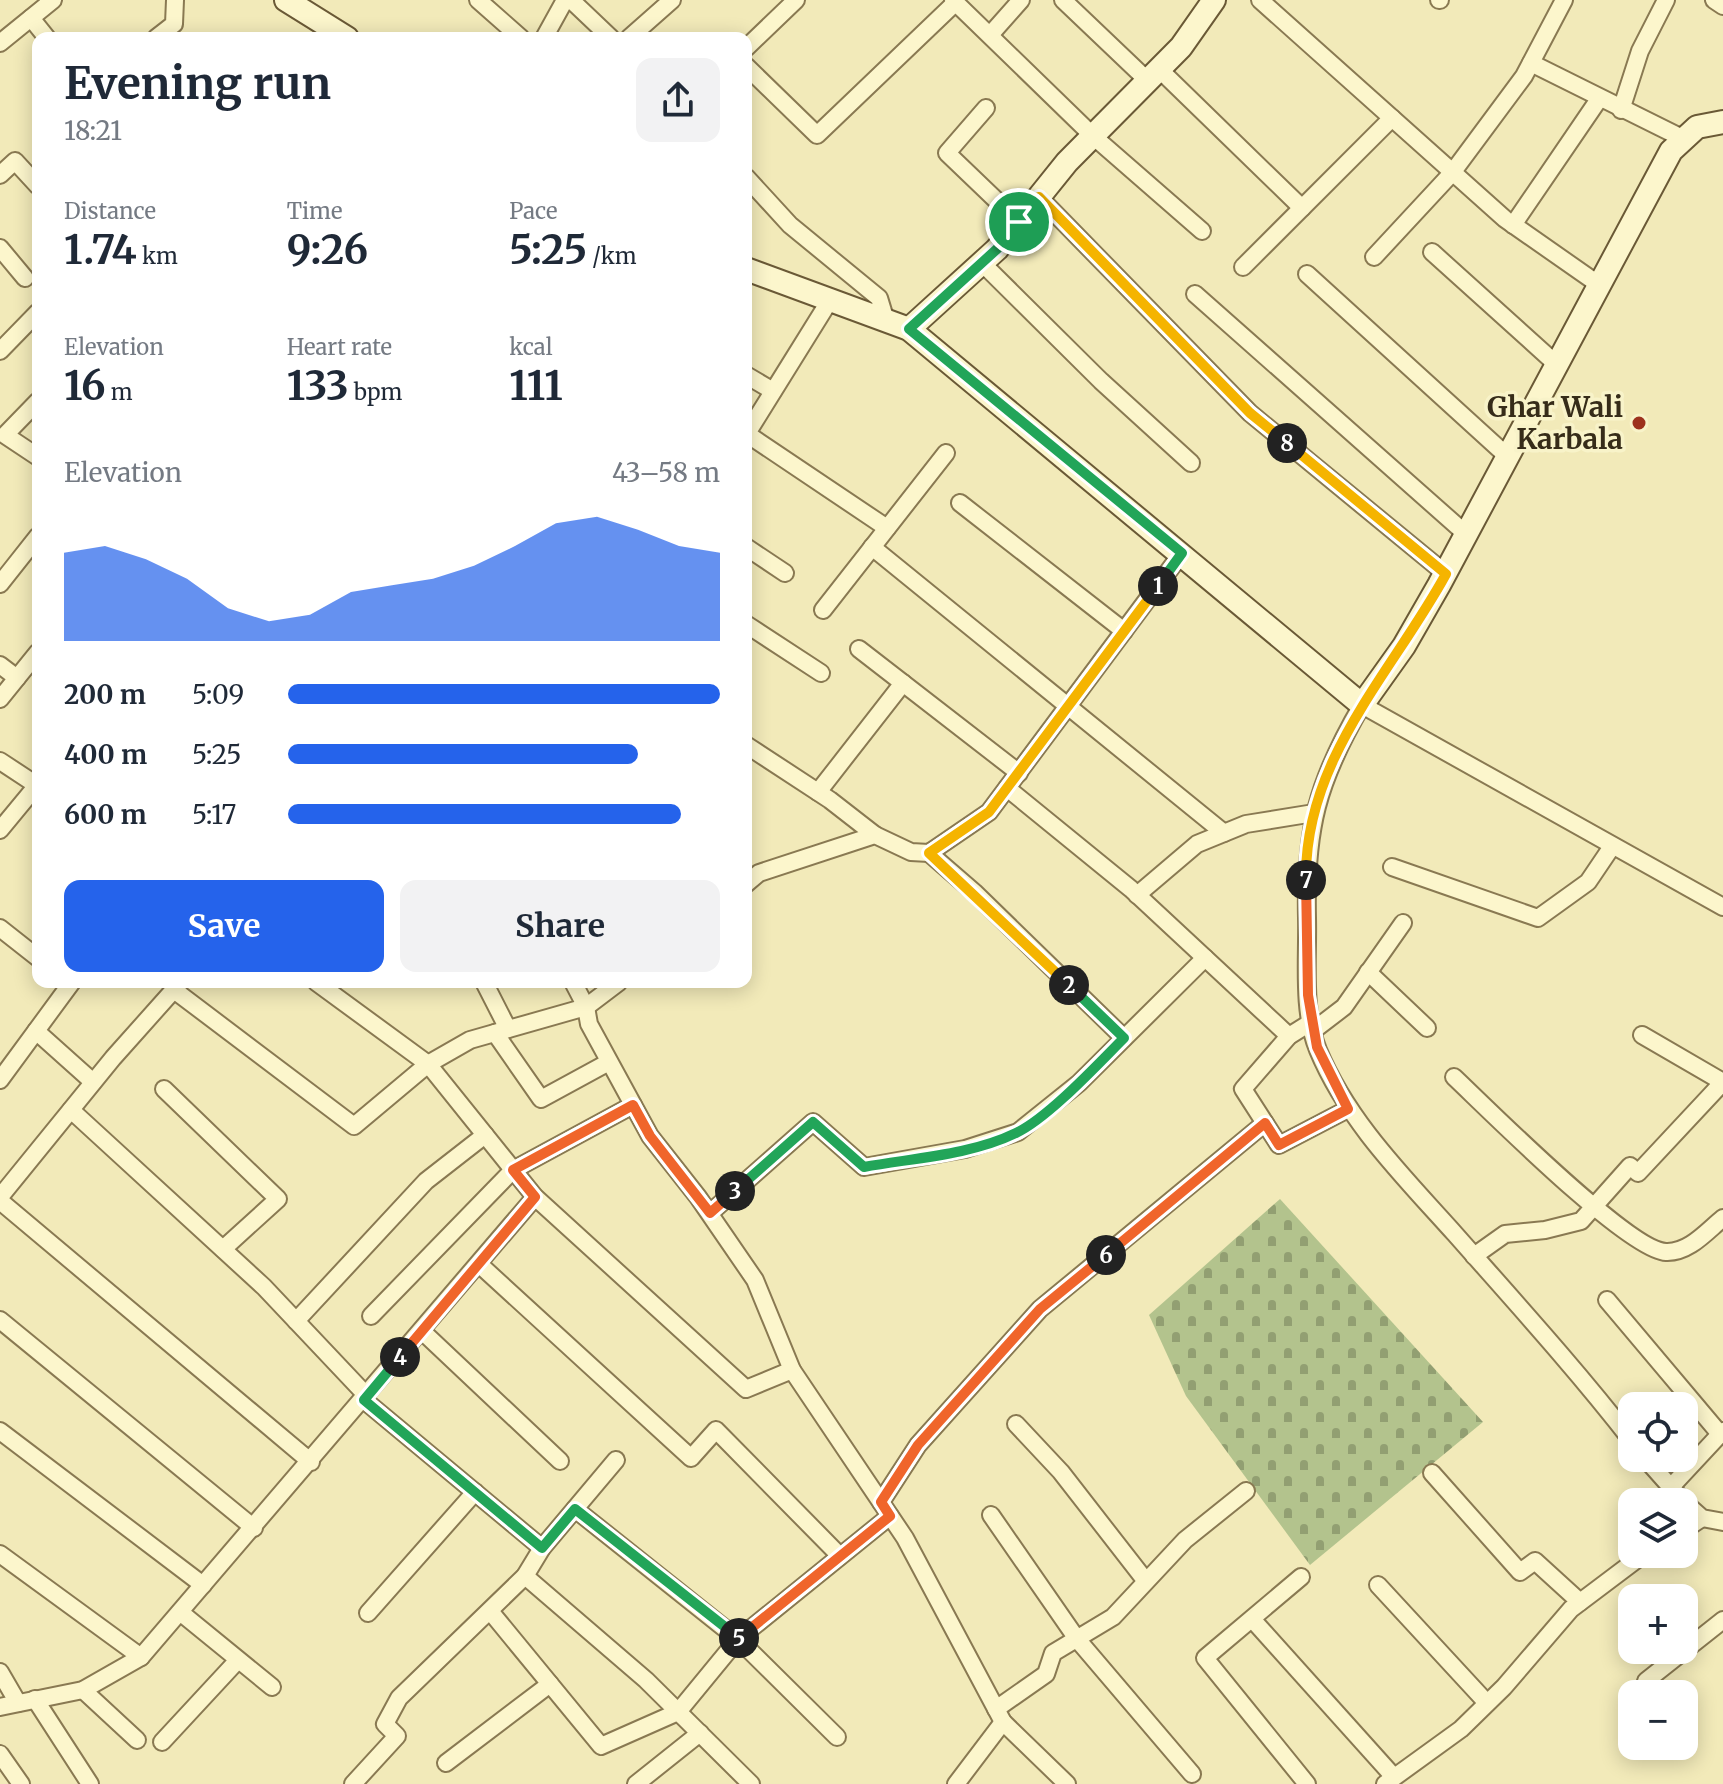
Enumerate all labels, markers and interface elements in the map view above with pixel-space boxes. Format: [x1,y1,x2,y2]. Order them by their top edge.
text: Evening run [64,56,331,111]
button: share [636,58,720,142]
text: 18:21 [64,114,122,147]
pin [985,188,1053,256]
text: Distance [64,197,156,225]
text: Time [287,197,342,225]
text: Pace [509,197,557,225]
icon: arrive [997,200,1041,244]
text: 1.74 [64,225,137,275]
text: 9:26 [287,225,368,275]
text: 5:25 [509,225,587,275]
text: km [137,242,178,270]
text: /km [587,242,637,270]
text: Elevation [64,333,164,361]
text: Heart rate [287,333,392,361]
text: kcal [509,333,553,361]
text: 16 [64,361,106,411]
text: 133 [287,361,349,411]
text: 111 [509,361,563,411]
text: m [106,378,133,406]
text: bpm [349,378,402,406]
place label: Ghar Wali Karbala [1487,389,1623,457]
marker: Ghar Wali Karbala [1630,414,1648,432]
pin: 8 [1267,423,1307,463]
text: 8 [1280,429,1294,457]
text: Elevation [64,456,182,489]
text: 43–58 m [612,456,720,489]
pin: 1 [1138,566,1178,606]
text: 1 [1153,572,1163,600]
text: 200 m [64,678,146,711]
text: 5:09 [192,678,244,711]
text: 400 m [64,738,147,771]
text: 5:25 [192,738,242,771]
text: 600 m [64,798,147,831]
text: 5:17 [192,798,236,831]
pin: 7 [1286,860,1326,900]
text: 7 [1299,866,1313,894]
button: Save [64,880,384,972]
button: Share [400,880,720,972]
pin: 2 [1049,965,1089,1005]
text: 2 [1063,971,1075,999]
pin: 3 [715,1171,755,1211]
text: 3 [729,1177,741,1205]
pin: 6 [1086,1235,1126,1275]
text: 6 [1099,1241,1113,1269]
pin: 4 [380,1337,420,1377]
text: 4 [393,1343,407,1371]
map controls [1618,1392,1698,1760]
button: locate [1618,1392,1698,1472]
button: layers [1618,1488,1698,1568]
button: + [1618,1584,1698,1664]
pin: 5 [719,1618,759,1658]
text: 5 [733,1624,745,1652]
button: − [1618,1680,1698,1760]

